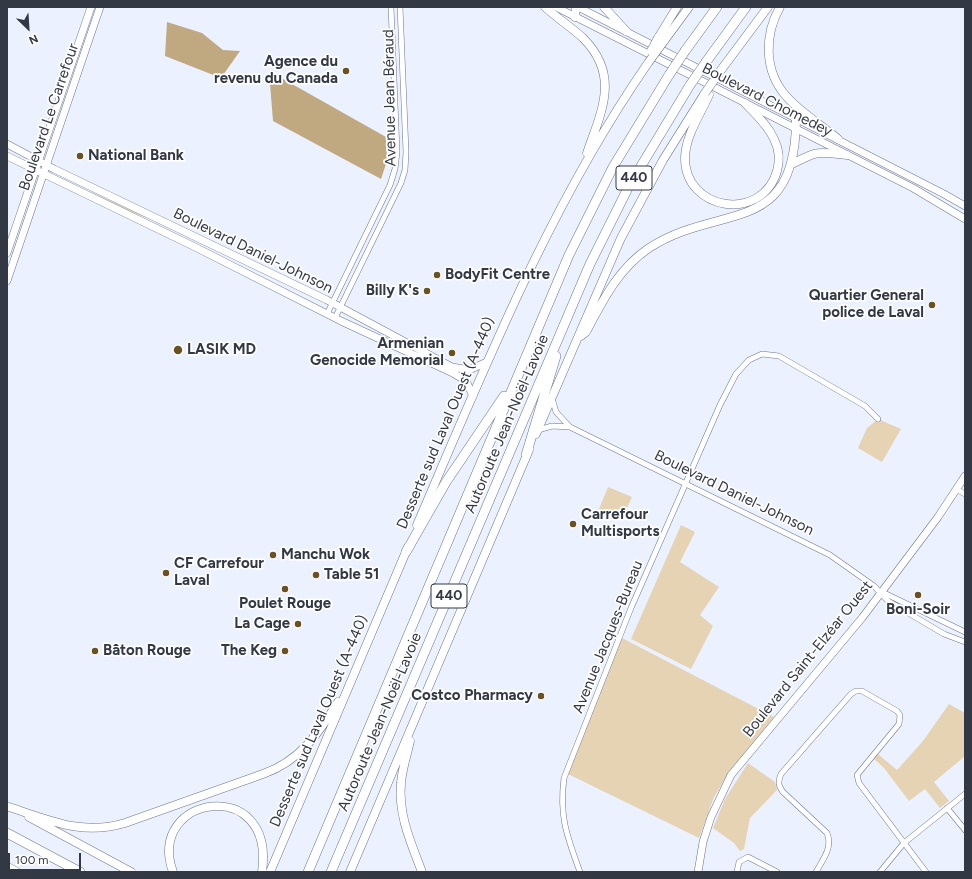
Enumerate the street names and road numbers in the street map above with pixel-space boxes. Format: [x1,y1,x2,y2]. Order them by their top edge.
street label: Avenue Jean Béraud [380,29,400,167]
street label: Boulevard Le Carrefour [15,41,83,193]
street label: Boulevard Chomedey [699,59,835,141]
road number: 440 [616,166,652,190]
street label: Boulevard Daniel-Johnson [170,205,336,297]
street label: Desserte sud Laval Ouest (A-440) [393,314,499,532]
street label: Autoroute Jean-Noël-Lavoie [461,332,553,516]
street label: Boulevard Daniel-Johnson [651,447,817,539]
street label: Avenue Jacques-Bureau [569,558,647,716]
street label: Boulevard Saint-Elzéar Ouest [739,577,877,741]
road number: 440 [431,584,467,608]
street label: Desserte sud Laval Ouest (A-440) [266,612,372,830]
street label: Autoroute Jean-Noël-Lavoie [334,630,426,814]

